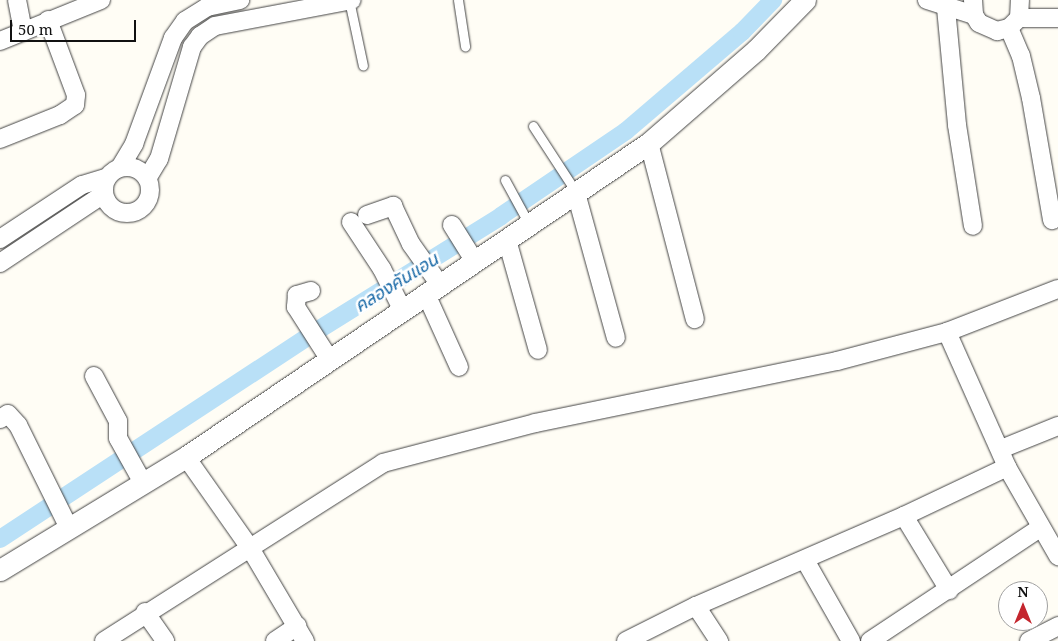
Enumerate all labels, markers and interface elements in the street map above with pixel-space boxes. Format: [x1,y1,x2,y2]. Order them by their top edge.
scale bar [12,10,139,42]
text: 50 m [18,19,53,39]
water label: คลองคันแอน [350,248,442,316]
north arrow [998,581,1048,631]
text: N [1017,582,1029,601]

